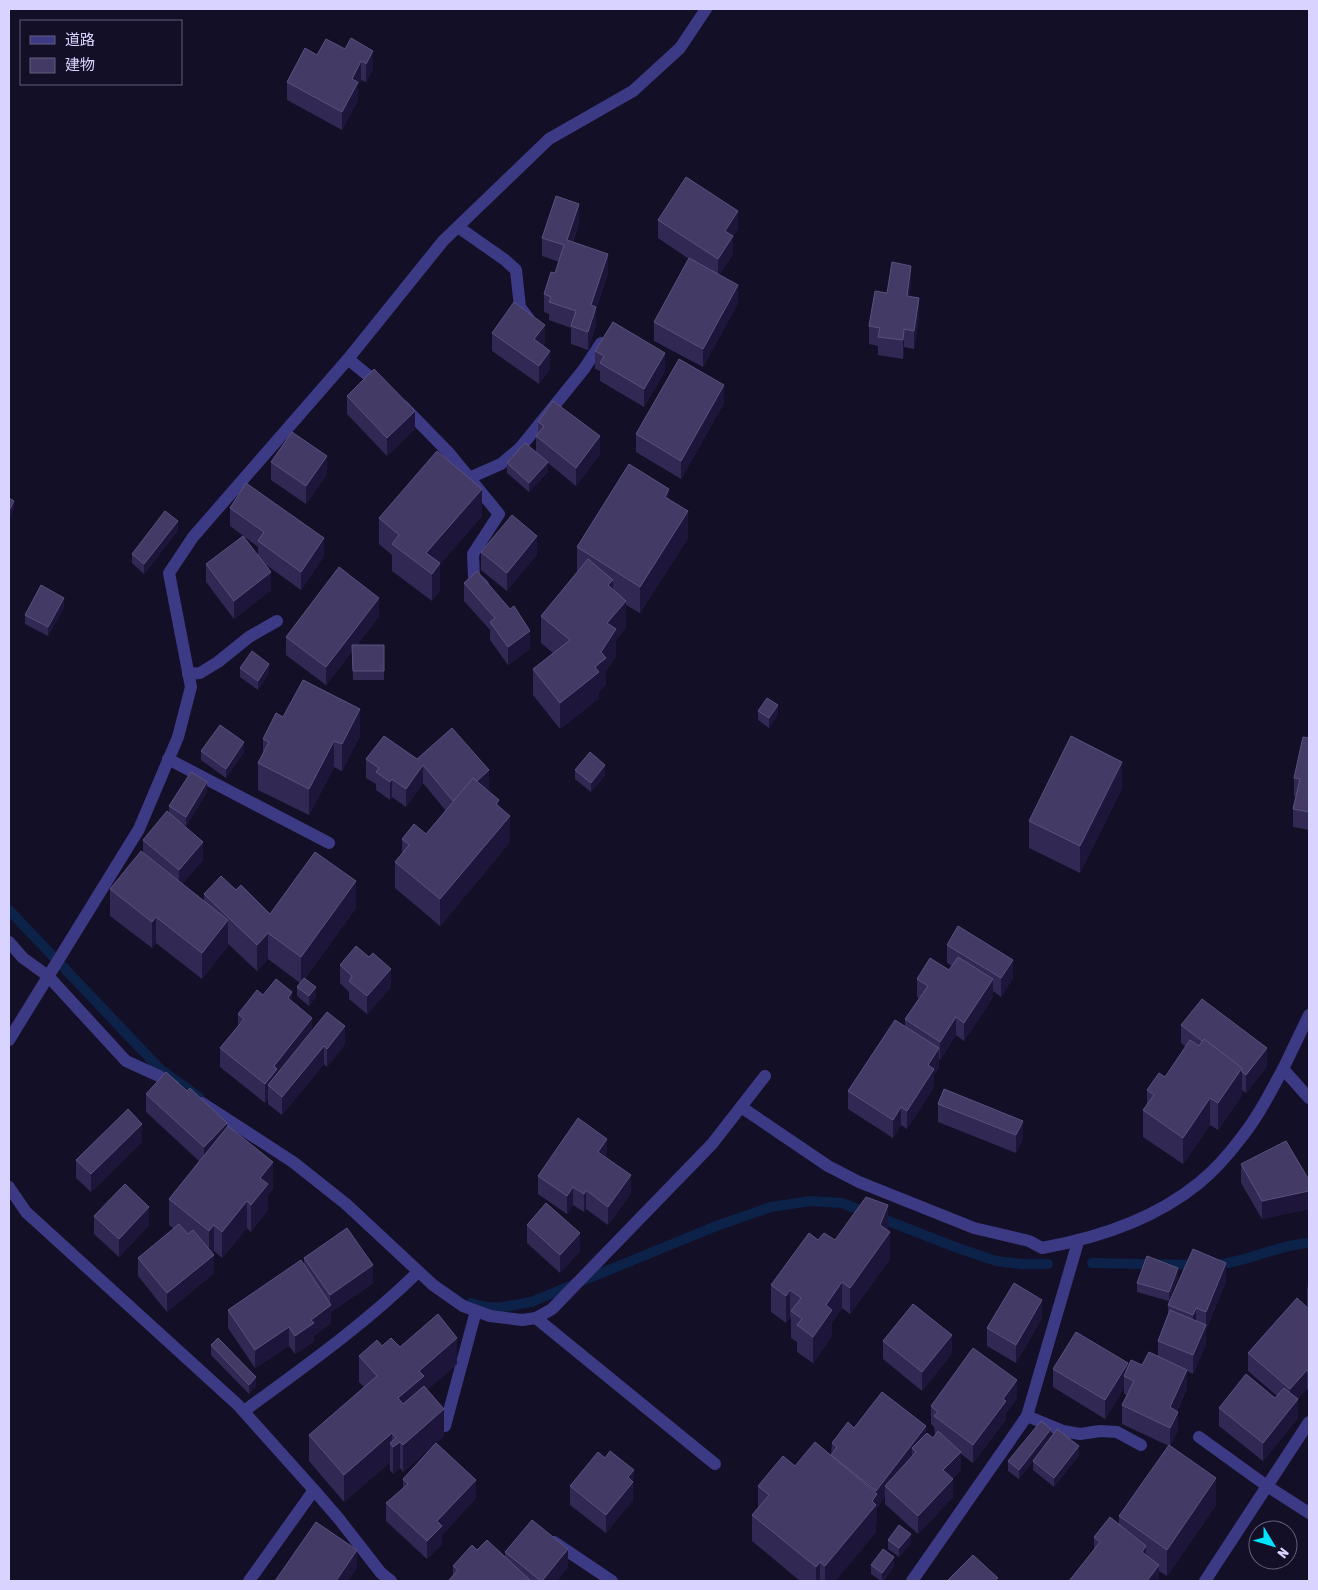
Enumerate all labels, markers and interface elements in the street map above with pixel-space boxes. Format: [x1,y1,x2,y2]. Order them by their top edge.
legend [20,20,182,85]
text: 道路 [65,31,95,48]
text: 建物 [65,56,95,73]
north arrow [1248,1520,1298,1570]
text: N [1274,1545,1292,1561]

